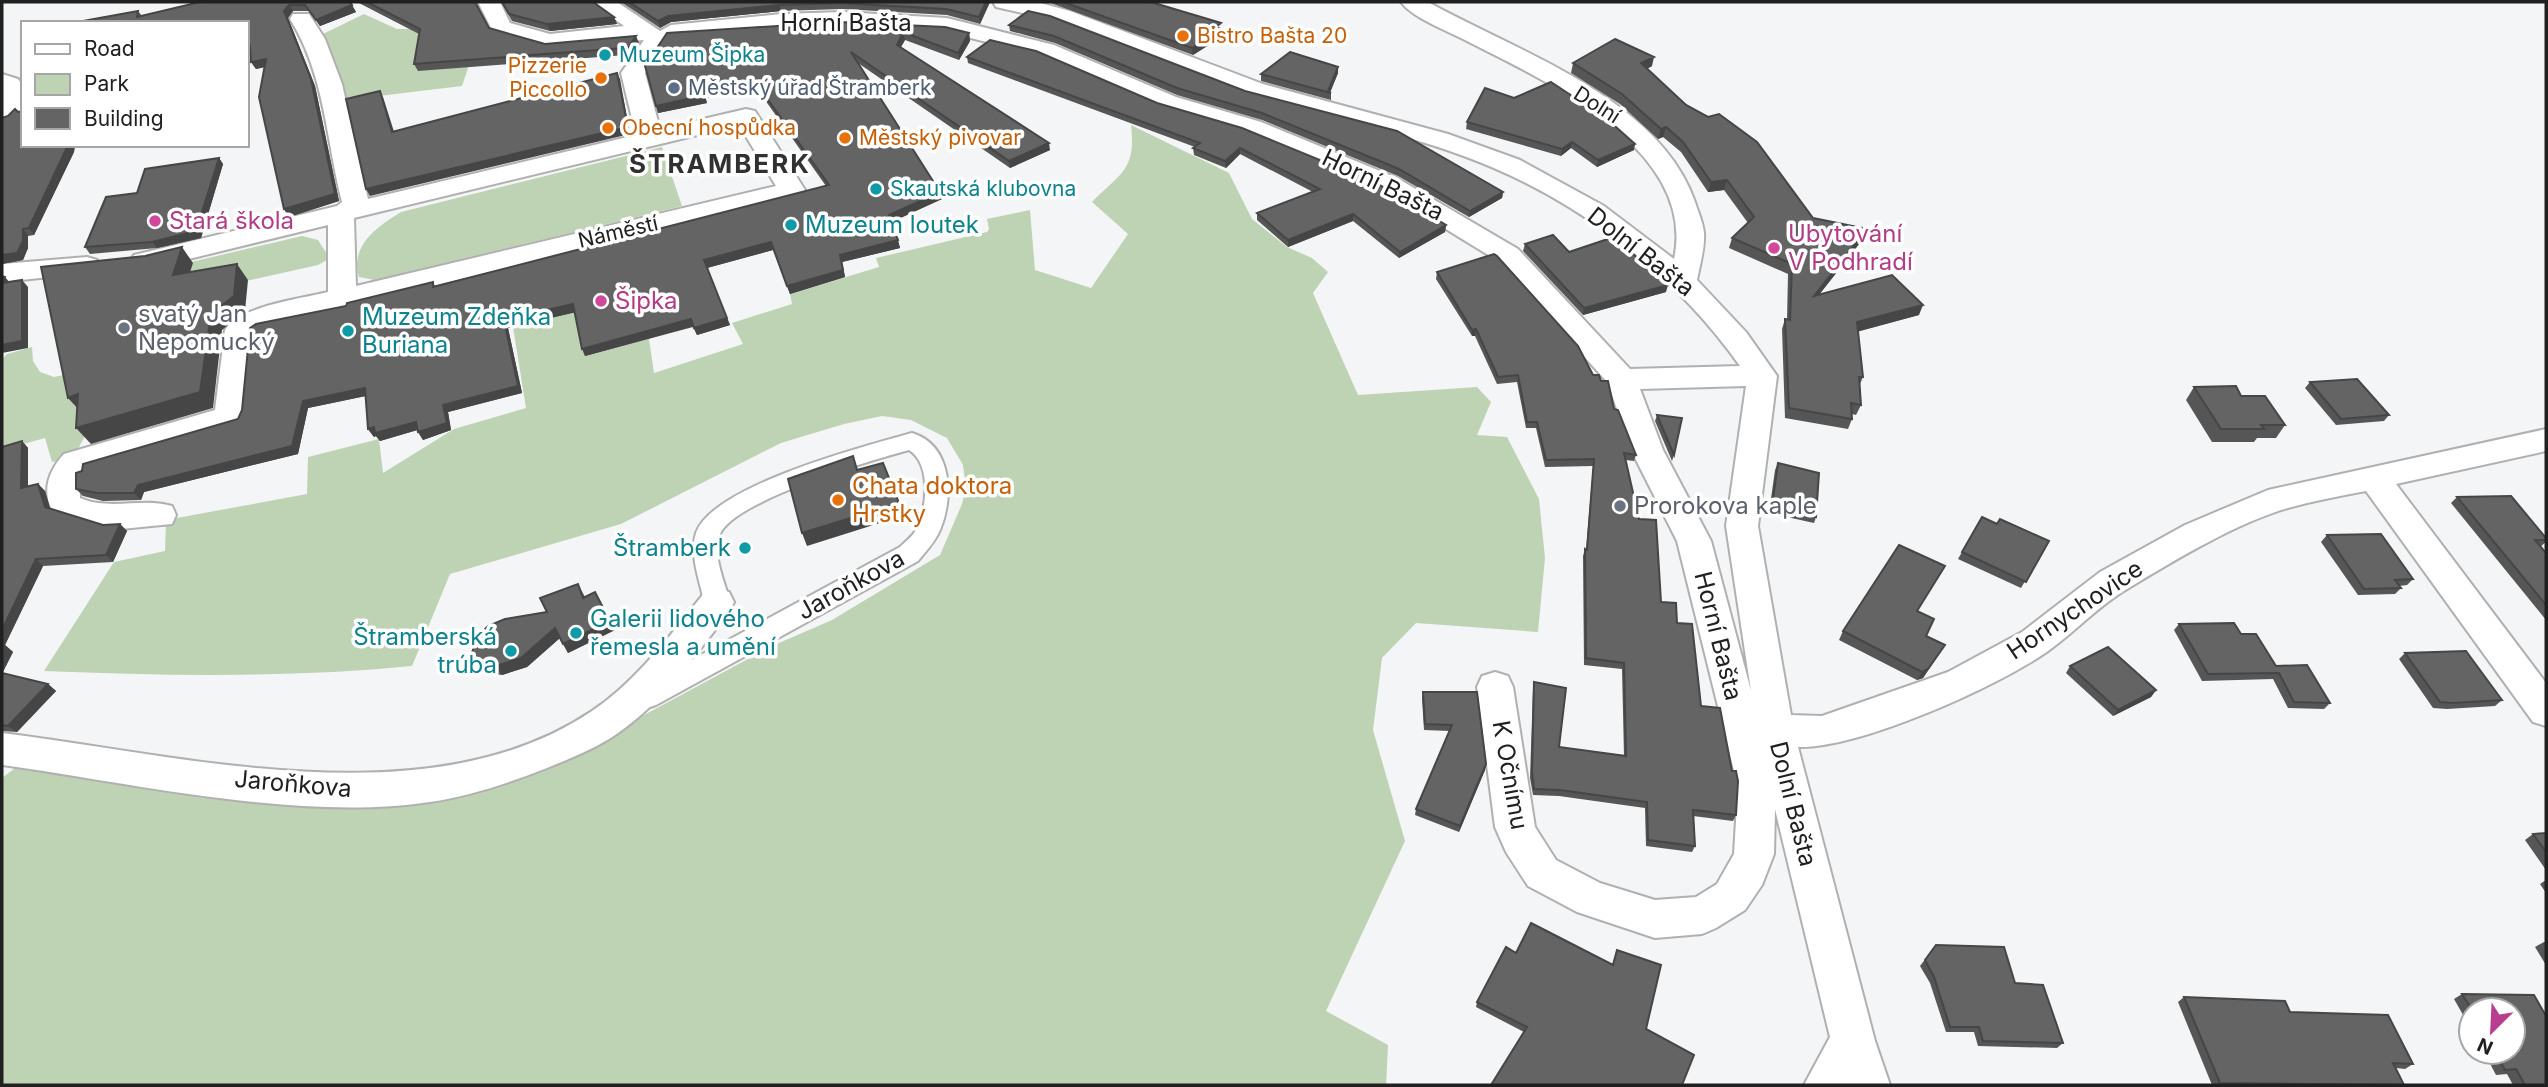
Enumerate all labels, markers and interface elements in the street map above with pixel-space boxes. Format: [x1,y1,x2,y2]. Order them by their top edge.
street label: Horní Bašta [780,8,912,37]
legend [21,21,248,147]
place label: Bistro Bašta 20 [1197,23,1347,48]
marker: Bistro Bašta 20 [1175,28,1191,44]
text: Road [84,36,135,61]
place label: Muzeum Šipka [619,42,765,67]
marker: Muzeum Šipka [597,47,613,63]
place label: Pizzerie Piccollo [508,53,587,102]
marker: Pizzerie Piccollo [593,70,609,86]
text: Park [84,71,129,96]
place label: Městský úřad Štramberk [688,75,932,100]
marker: Městský úřad Štramberk [666,80,682,96]
street label: Dolní [1569,81,1626,129]
text: Building [84,106,164,131]
place label: Obecní hospůdka [622,115,796,140]
marker: Obecní hospůdka [600,120,616,136]
place label: Městský pivovar [859,125,1021,150]
marker: Městský pivovar [837,130,853,146]
street label: Horní Bašta [1318,143,1449,226]
district label: ŠTRAMBERK [629,148,811,179]
place label: Skautská klubovna [890,176,1076,201]
marker: Skautská klubovna [868,181,884,197]
street label: Dolní Bašta [1582,201,1700,302]
place label: Stará škola [169,206,294,235]
street label: Náměstí [575,210,661,253]
place label: Muzeum loutek [805,210,979,239]
marker: Stará škola [147,213,163,229]
marker: Muzeum loutek [783,217,799,233]
place label: Ubytování V Podhradí [1788,219,1913,276]
marker: Ubytování V Podhradí [1766,240,1782,256]
place label: Šipka [615,285,678,315]
marker: Šipka [593,293,609,309]
place label: svatý Jan Nepomucký [138,299,275,356]
place label: Muzeum Zdeňka Buriana [362,302,551,359]
marker: svatý Jan Nepomucký [116,320,132,336]
marker: Muzeum Zdeňka Buriana [340,323,356,339]
place label: Chata doktora Hrstky [852,471,1012,528]
place label: Prorokova kaple [1634,491,1817,520]
marker: Chata doktora Hrstky [830,492,846,508]
marker: Prorokova kaple [1612,498,1628,514]
place label: Štramberk [613,532,731,562]
marker: Štramberk [737,540,753,556]
street label: Jaroňkova [792,543,909,626]
street label: Hornychovice [2001,554,2148,666]
street label: Horní Bašta [1688,568,1748,703]
place label: Galerii lidového řemesla a umění [590,604,776,661]
place label: Štramberská trúba [353,621,497,679]
marker: Galerii lidového řemesla a umění [568,625,584,641]
marker: Štramberská trúba [503,643,519,659]
street label: K Očnímu [1487,718,1534,832]
street label: Dolní Bašta [1764,738,1823,869]
street label: Jaroňkova [233,764,353,803]
north arrow [2457,996,2527,1066]
text: N [2474,1033,2497,1060]

